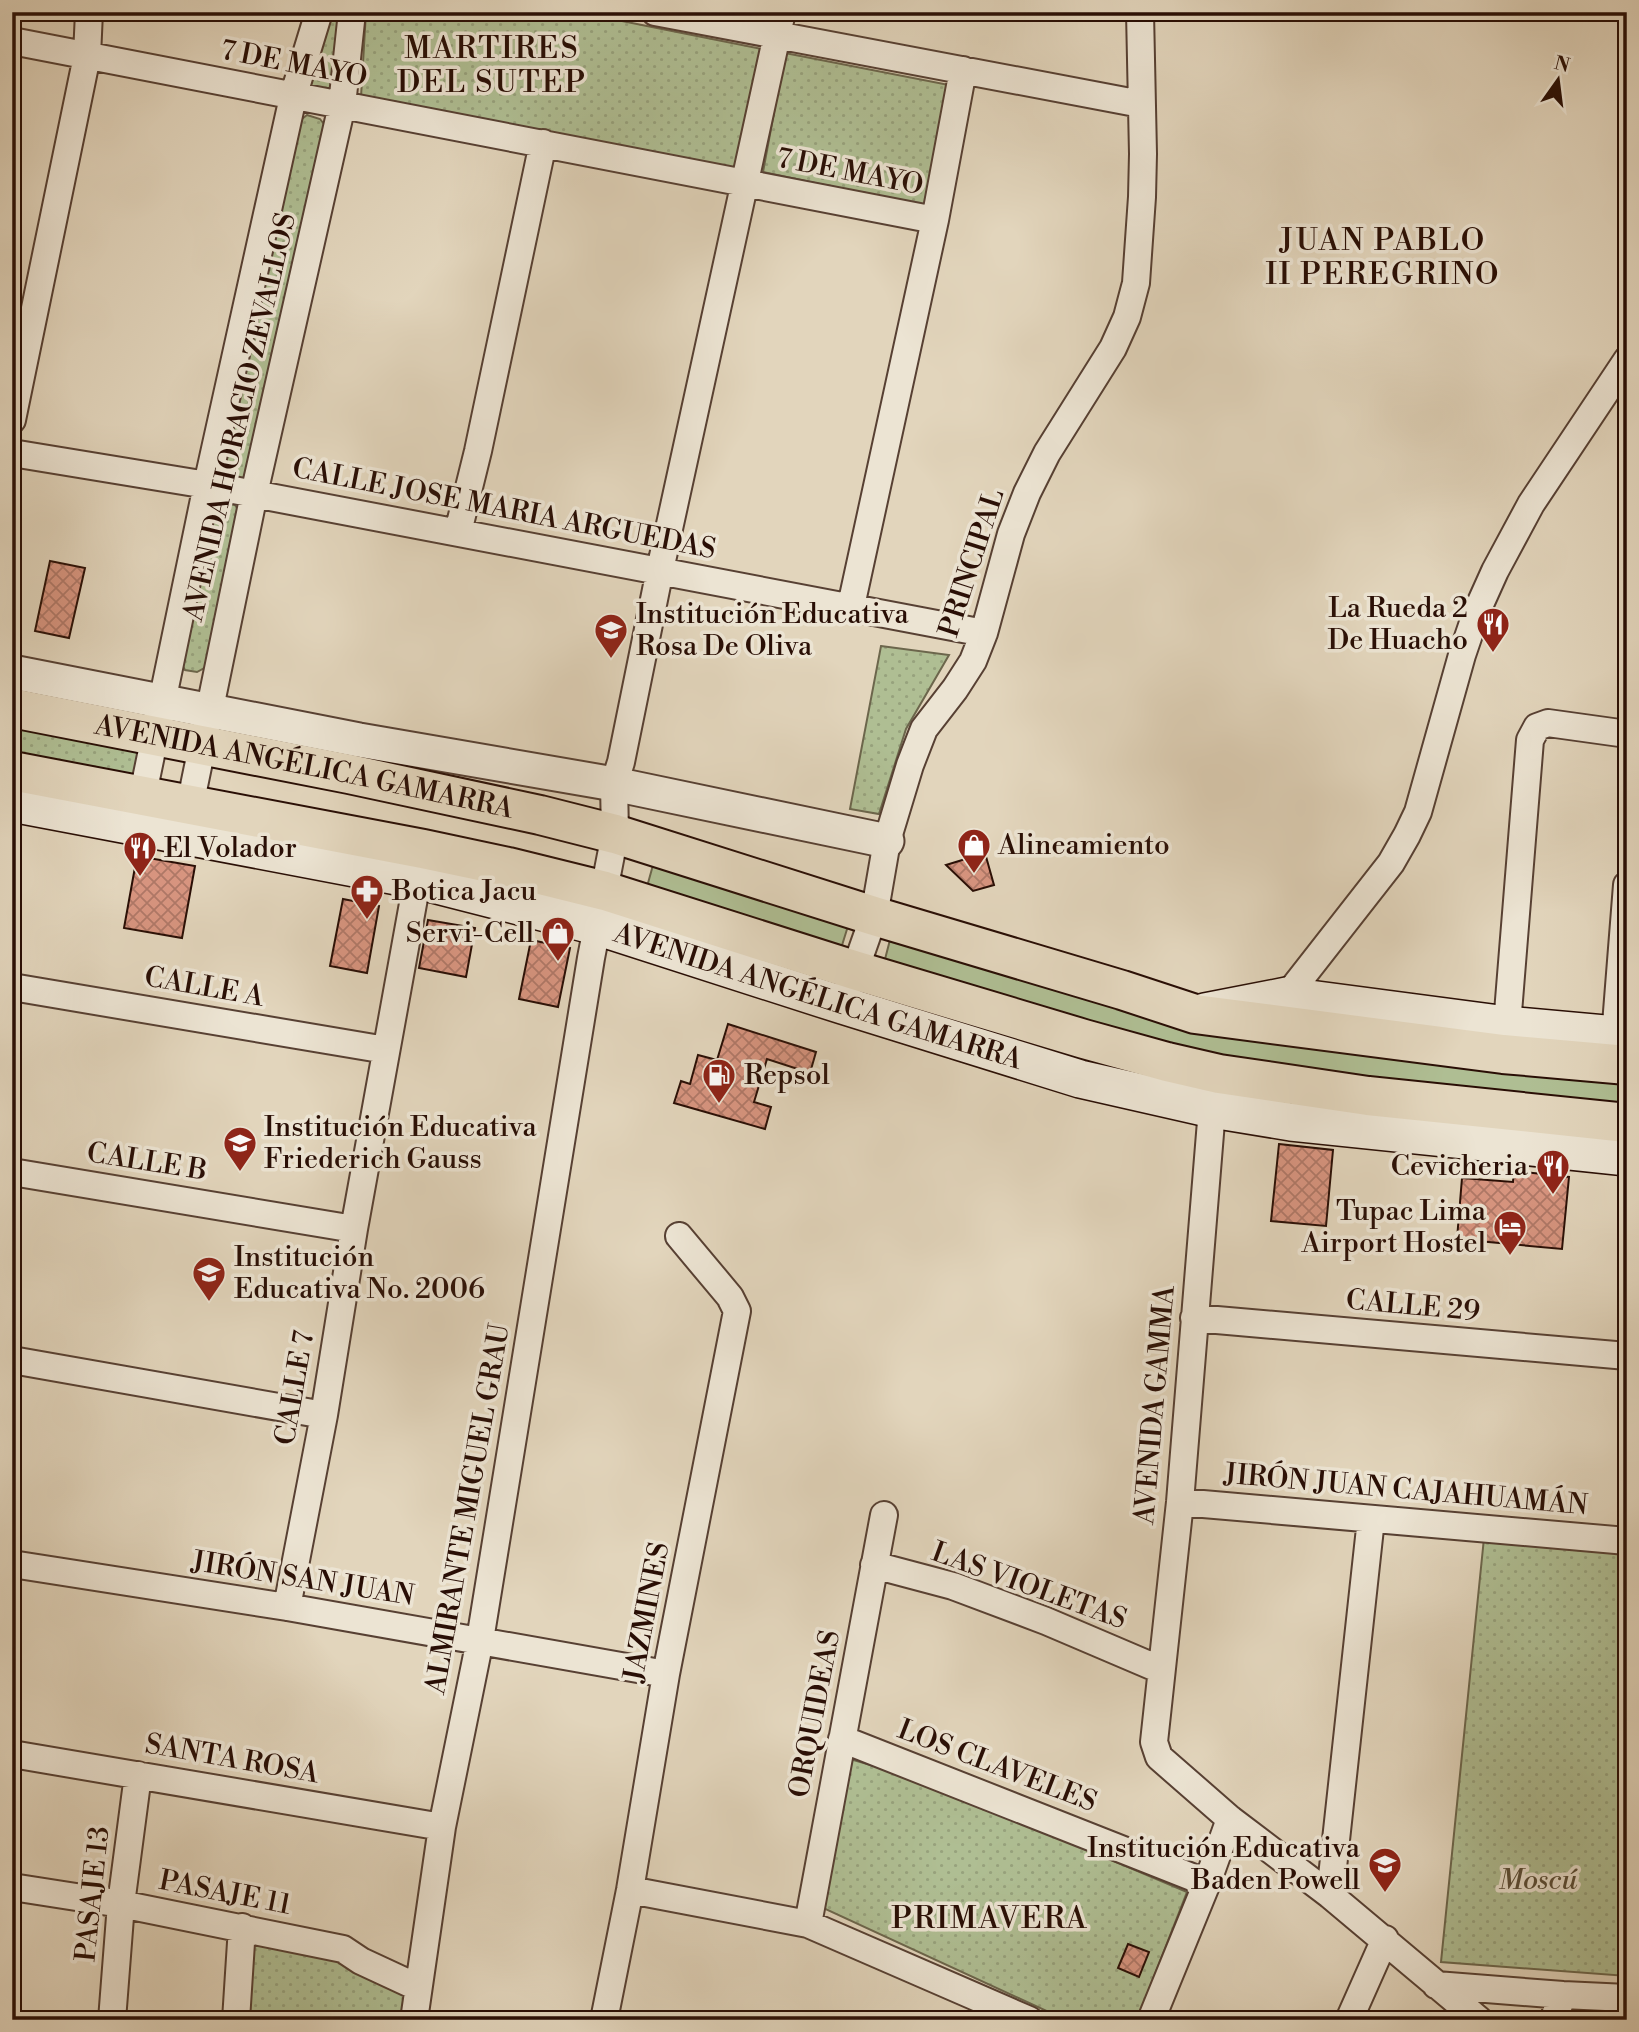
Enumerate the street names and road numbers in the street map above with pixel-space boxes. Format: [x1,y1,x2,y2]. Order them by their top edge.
street label: 7 DE MAYO [218,33,370,95]
street label: 7 DE MAYO [774,141,926,203]
street label: AVENIDA HORACIO ZEVALLOS [176,210,304,625]
street label: CALLE JOSE MARIA ARGUEDAS [289,451,719,567]
street label: PRINCIPAL [932,485,1012,641]
street label: AVENIDA ANGÉLICA GAMARRA [91,707,517,826]
street label: AVENIDA ANGÉLICA GAMARRA [609,915,1027,1078]
street label: CALLE A [142,959,267,1015]
street label: CALLE B [84,1135,210,1189]
street label: AVENIDA GAMMA [1127,1283,1183,1527]
street label: CALLE 29 [1345,1283,1481,1329]
street label: ALMIRANTE MIGUEL GRAU [418,1321,518,1698]
street label: CALLE 7 [268,1328,322,1448]
street label: JIRÓN JUAN CAJAHUAMÁN [1222,1455,1590,1523]
street label: LAS VIOLETAS [927,1534,1131,1638]
street label: JAZMINES [616,1539,678,1686]
street label: JIRÓN SAN JUAN [188,1542,417,1614]
street label: ORQUIDEAS [782,1627,848,1801]
street label: LOS CLAVELES [893,1712,1101,1820]
street label: SANTA ROSA [143,1727,322,1792]
street label: PASAJE 13 [68,1824,118,1964]
street label: PASAJE 11 [156,1863,294,1923]

